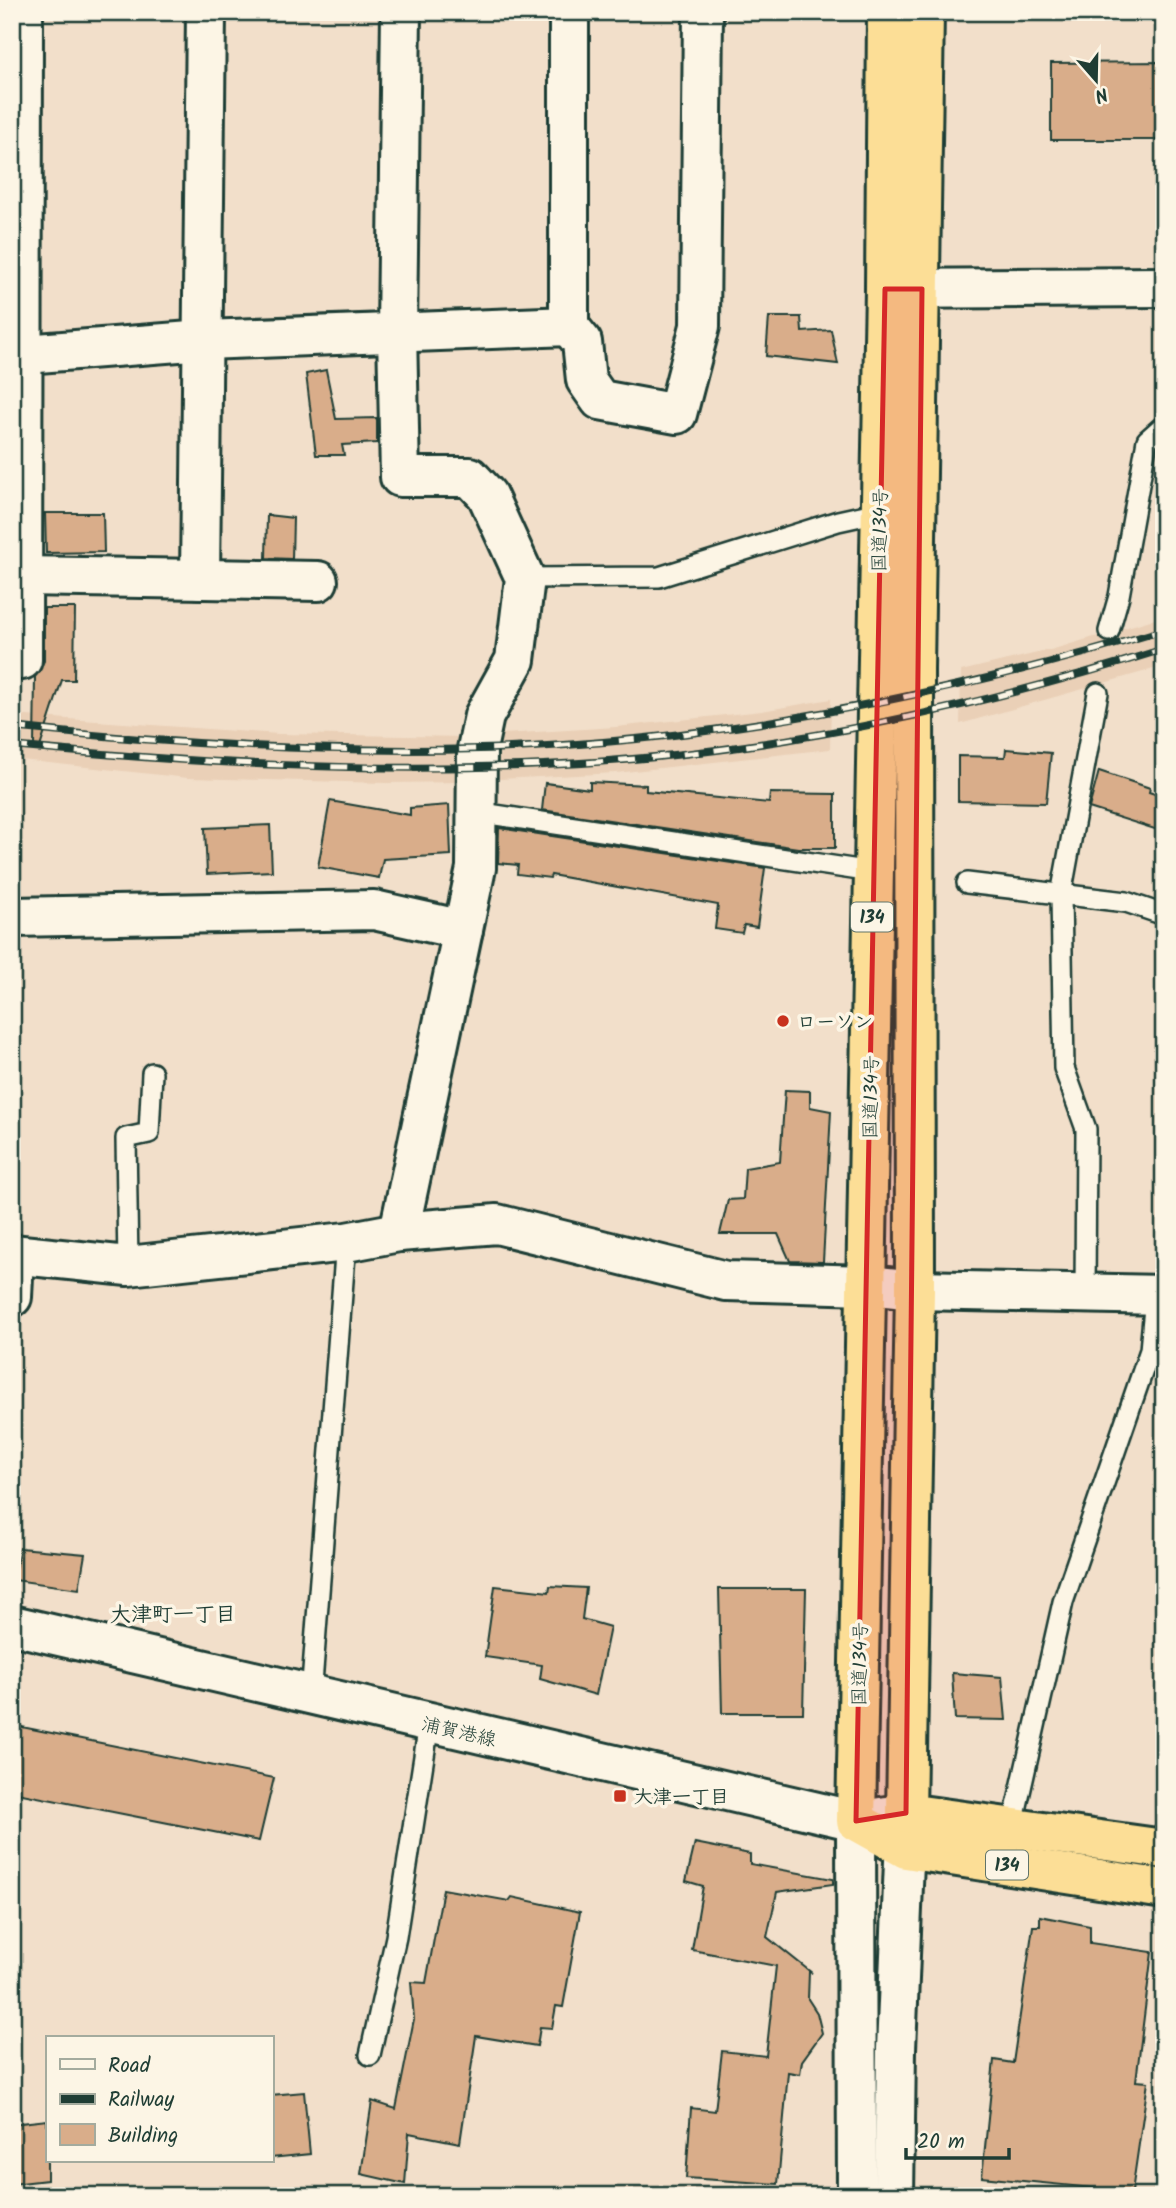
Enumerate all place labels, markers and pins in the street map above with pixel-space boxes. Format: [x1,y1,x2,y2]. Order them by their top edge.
place label: ローソン [797,1008,873,1038]
marker: ローソン [775,1013,791,1029]
place label: 大津一丁目 [634,1783,729,1813]
marker: 大津一丁目 [612,1788,628,1804]

